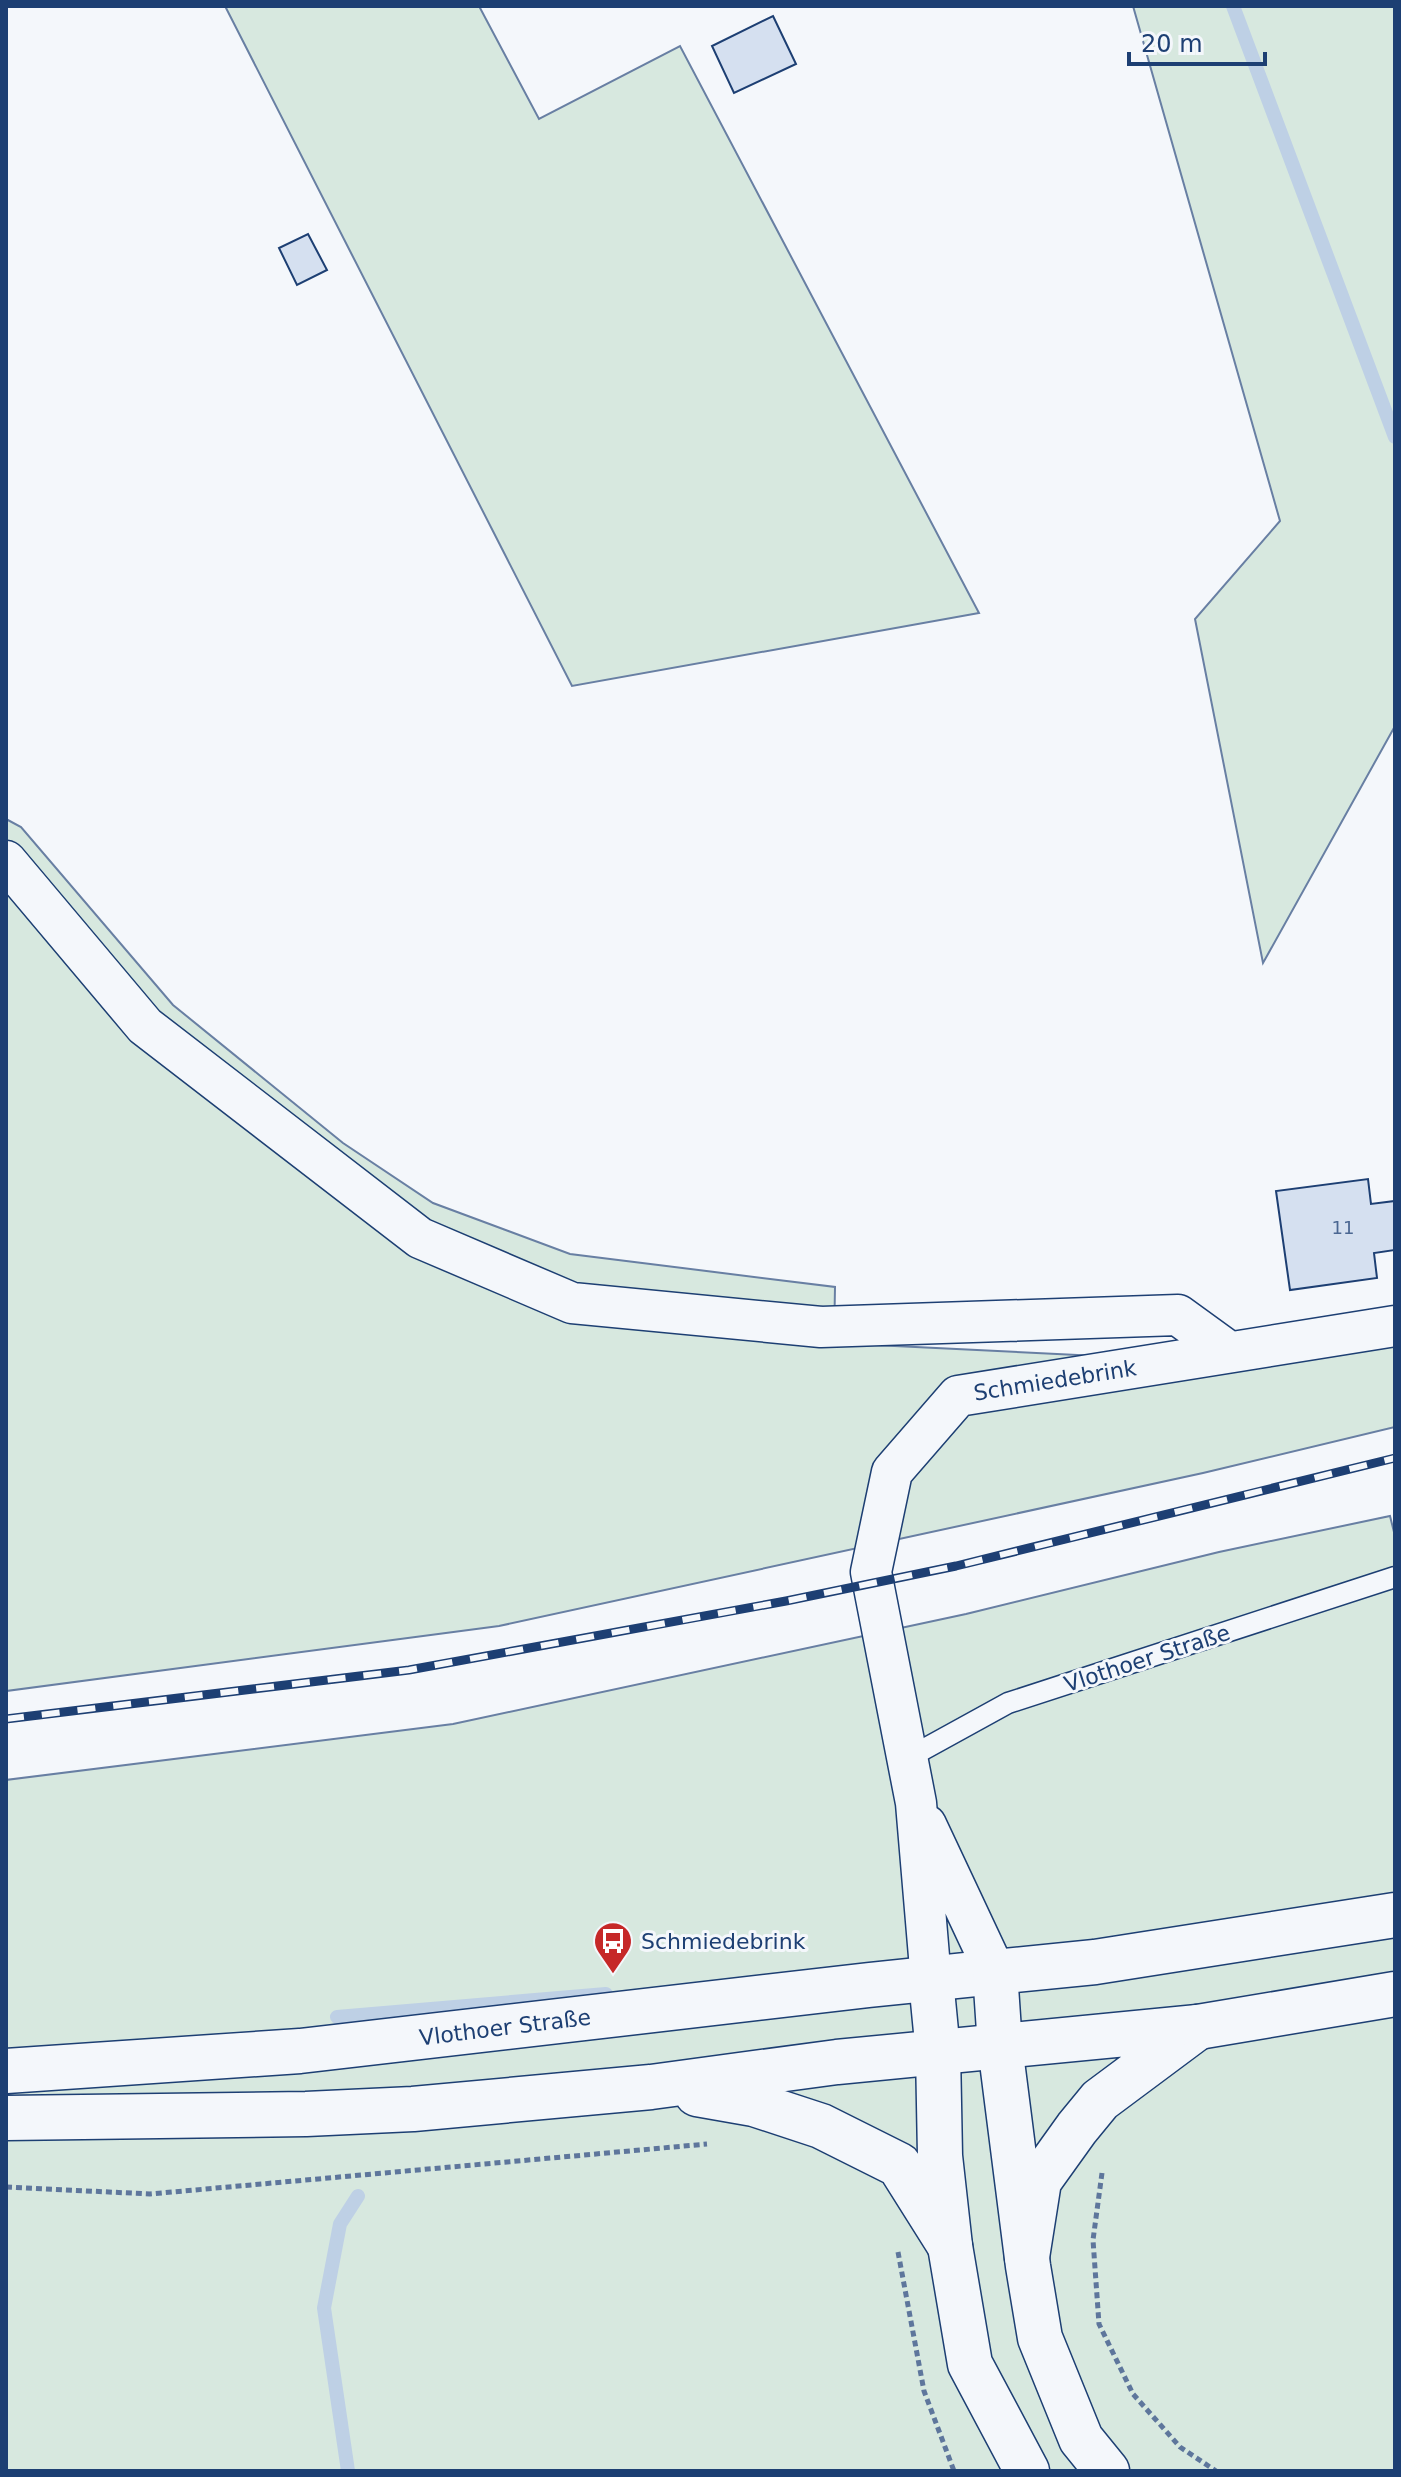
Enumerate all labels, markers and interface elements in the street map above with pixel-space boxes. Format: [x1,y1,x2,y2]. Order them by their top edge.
scale bar [1129,16,1265,66]
text: 20 m [1141,30,1203,58]
house number: 11 [1332,1217,1354,1238]
street label: Schmiedebrink [972,1355,1138,1406]
street label: Vlothoer Straße [1061,1620,1233,1697]
bus stop icon: Schmiedebrink [592,1920,634,1975]
place label: Schmiedebrink [641,1929,806,1954]
street label: Vlothoer Straße [418,2005,592,2050]

